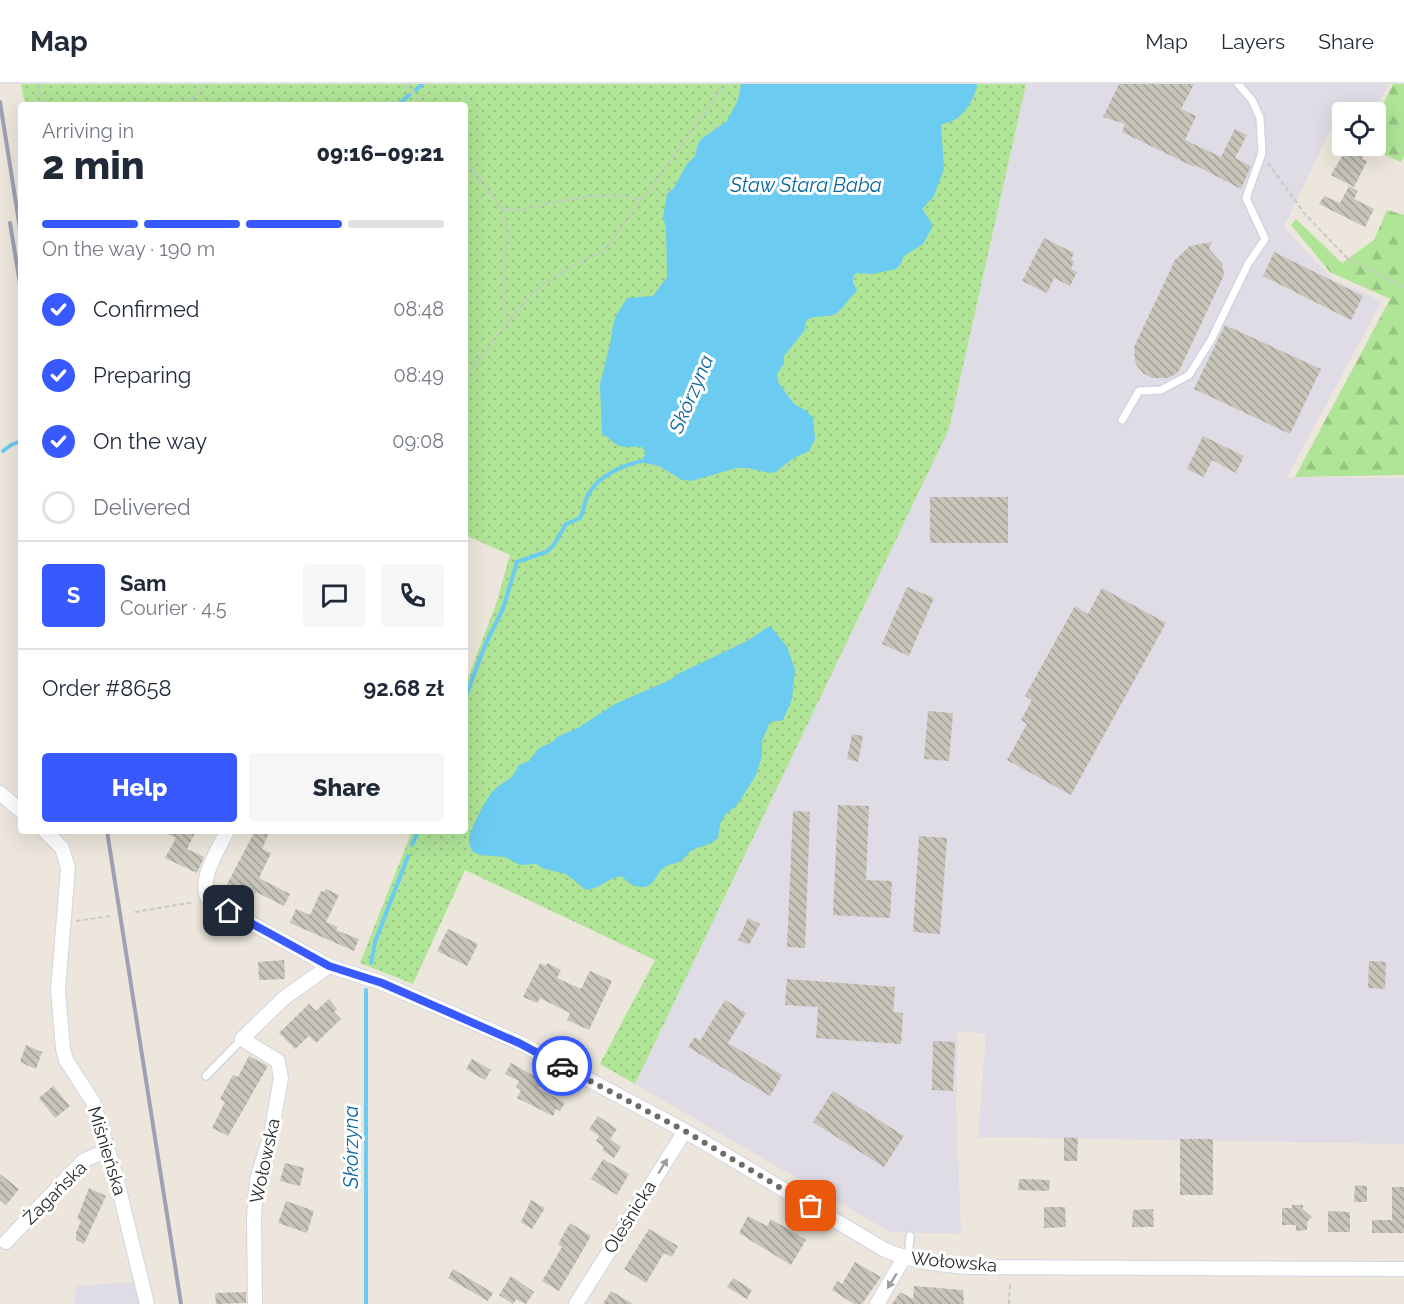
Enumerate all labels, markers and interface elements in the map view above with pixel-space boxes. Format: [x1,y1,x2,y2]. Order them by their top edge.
text: Map [30,25,88,58]
text: Map [1145,29,1188,54]
text: Layers [1221,29,1285,54]
text: Share [1318,29,1374,54]
map controls [1332,102,1386,156]
button: locate [1332,102,1386,156]
text: Arriving in [42,119,134,143]
text: 09:16–09:21 [317,140,444,166]
text: 2 min [42,142,145,188]
water label: Staw Stara Baba [729,173,882,197]
text: On the way · 190 m [42,237,215,261]
icon: check [42,293,75,326]
text: Confirmed [93,296,200,322]
text: 08:48 [393,297,444,321]
water label: Skórzyna [663,351,718,438]
icon: check [42,359,75,392]
text: Preparing [93,362,191,388]
text: 08:49 [394,363,444,387]
icon: check [42,425,75,458]
text: On the way [93,428,207,454]
text: 09:08 [392,429,444,453]
text: Delivered [93,494,191,520]
button: chat [303,564,366,627]
button: phone [381,564,444,627]
text: Sam [120,570,167,596]
text: S [67,582,80,608]
text: Courier · 4.5 [120,596,227,620]
text: Order #8658 [42,675,172,701]
text: 92.68 zł [363,675,444,701]
button: Help [42,753,237,822]
button: Share [249,753,444,822]
pin [203,885,254,936]
icon: home [212,894,245,927]
courier [532,1036,592,1096]
icon: car [546,1050,579,1083]
street label: Miśnieńska [84,1104,131,1198]
water label: Skórzyna [339,1106,363,1189]
street label: Wołowska [245,1116,284,1205]
street label: Żagańska [19,1157,91,1229]
one-way arrow [657,1157,668,1174]
street label: Oleśnicka [599,1177,660,1257]
pin [785,1180,836,1231]
icon: bag [794,1189,827,1222]
street label: Wołowska [910,1247,998,1276]
one-way arrow [886,1273,897,1290]

